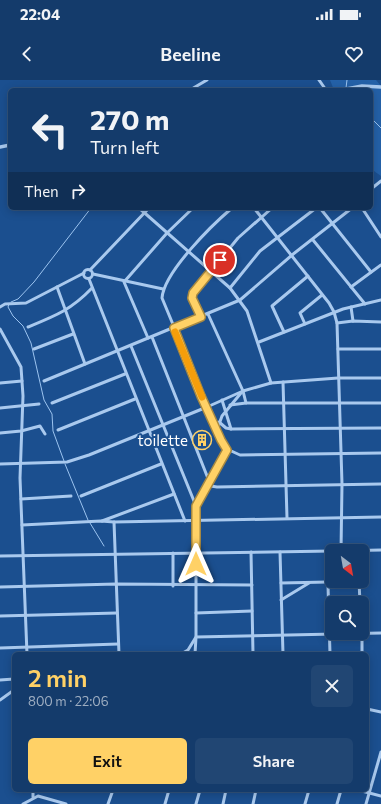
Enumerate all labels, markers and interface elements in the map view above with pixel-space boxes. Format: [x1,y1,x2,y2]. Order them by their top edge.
text: 22:04 [20,5,60,23]
icon: back [16,43,38,65]
text: Beeline [160,43,221,65]
icon: heart [343,43,365,65]
text: 270 m [90,102,169,136]
icon: left [24,104,76,156]
text: Turn left [90,136,159,158]
icon: right [67,180,89,202]
text: Then [24,182,59,200]
pin [203,243,237,277]
icon: arrive [209,249,231,271]
building icon: toilette [191,429,213,451]
place label: toilette [137,431,188,449]
position arrow [175,543,217,585]
north arrow [325,544,369,588]
map controls [325,544,369,640]
button: search [325,596,369,640]
text: 2 min [28,663,87,692]
button: close [311,665,353,707]
text: 800 m · 22:06 [28,693,109,709]
button: Exit [28,738,187,784]
button: Share [195,738,353,784]

